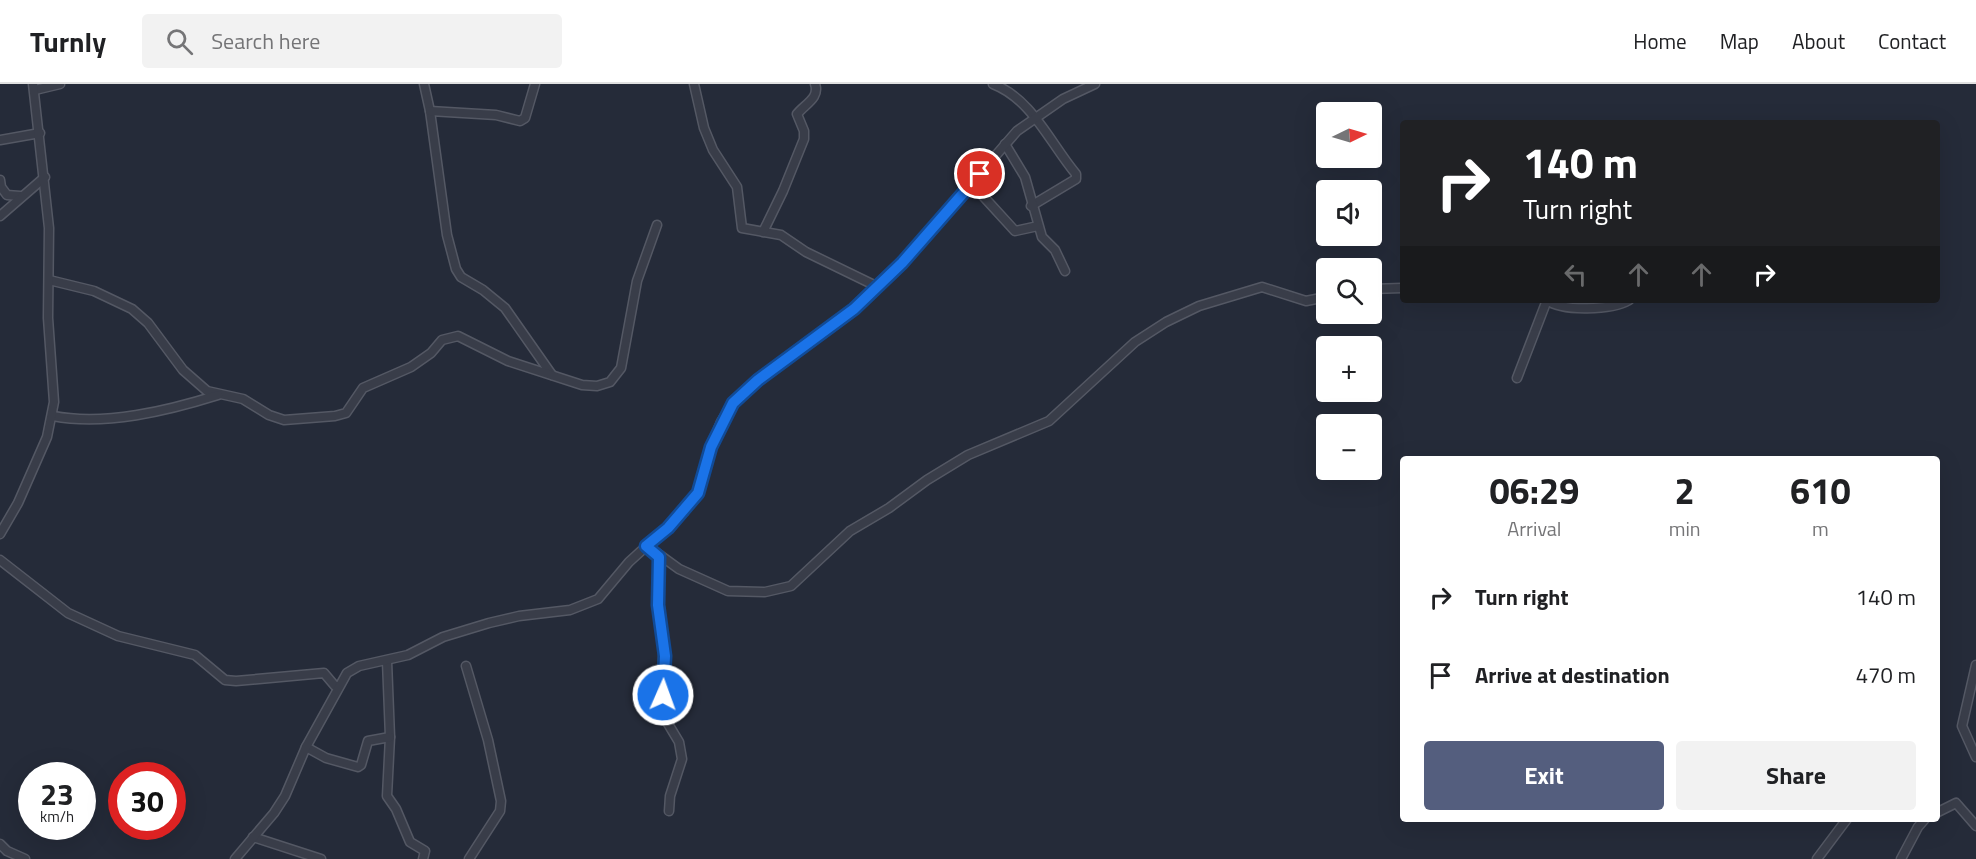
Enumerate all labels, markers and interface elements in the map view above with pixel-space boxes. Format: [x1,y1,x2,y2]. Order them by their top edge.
search box [142,14,562,68]
text: Turnly [30,20,106,63]
text: Search here [211,24,320,58]
icon: search [163,25,196,58]
text: Home [1633,25,1687,57]
text: Map [1720,25,1759,57]
text: About [1792,25,1845,57]
text: Contact [1878,25,1946,57]
north arrow [1316,102,1382,168]
map controls [1316,102,1382,480]
text: 140 m [1523,130,1638,194]
icon: right [1424,144,1502,222]
pin [954,148,1005,199]
icon: arrive [963,157,996,190]
button: sound [1316,180,1382,246]
text: Turn right [1523,188,1632,229]
button: search [1316,258,1382,324]
icon: left [1559,258,1592,291]
icon: ahead [1622,258,1655,291]
icon: ahead [1685,258,1718,291]
icon: right [1748,258,1781,291]
button: + [1316,336,1382,402]
button: − [1316,414,1382,480]
text: 06:29 [1489,463,1579,518]
text: 2 [1675,463,1695,518]
text: 610 [1790,463,1851,518]
text: Arrival [1507,513,1562,544]
text: min [1669,513,1701,544]
text: m [1812,513,1829,544]
text: Turn right [1475,580,1569,614]
text: 140 m [1856,580,1916,614]
icon: right [1424,581,1457,614]
text: Arrive at destination [1475,658,1670,692]
text: 470 m [1856,658,1916,692]
icon: arrive [1424,659,1457,692]
position arrow [631,663,695,727]
button: Exit [1424,741,1664,810]
button: Share [1676,741,1916,810]
speed limit sign: 30 [108,762,186,840]
text: 23 [40,771,74,817]
text: km/h [40,805,74,828]

